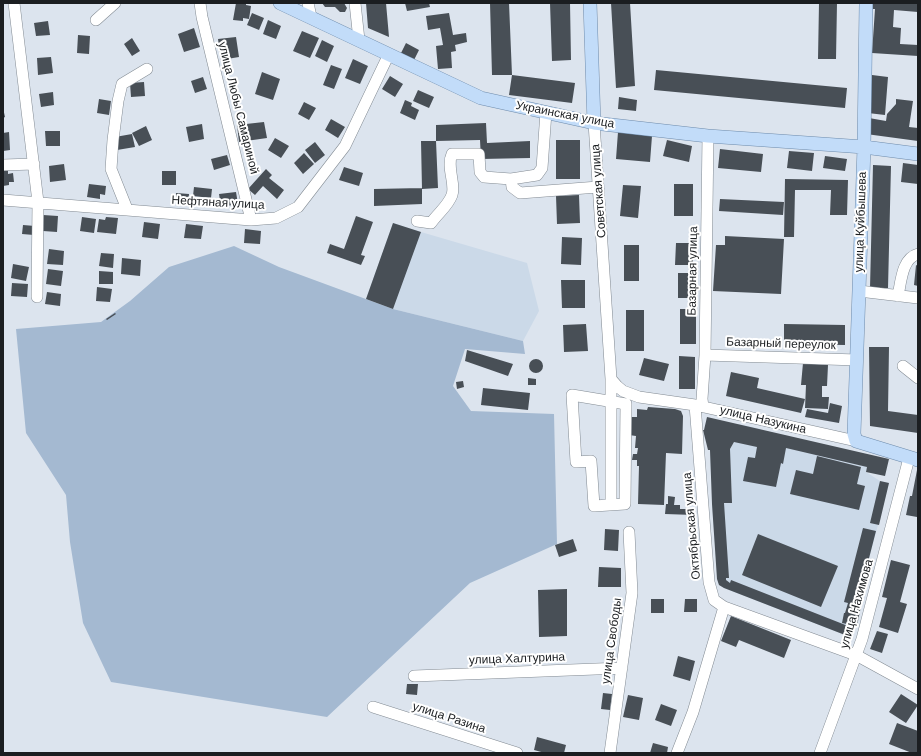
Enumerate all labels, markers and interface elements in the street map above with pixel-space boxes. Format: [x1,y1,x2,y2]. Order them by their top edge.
street label: улица Любы Самариной [215,40,261,176]
street label: Украинская улица [515,98,615,132]
street label: Советская улица [589,144,609,238]
street label: улица Куйбышева [852,171,870,273]
street label: Нефтяная улица [171,193,265,213]
street label: Базарная улица [685,226,701,316]
street label: Базарный переулок [726,335,836,353]
street label: улица Назукина [718,403,808,437]
street label: Октябрьская улица [680,472,704,580]
street label: улица Нахимова [837,558,877,650]
street label: улица Свободы [599,597,625,685]
street label: улица Халтурина [469,650,565,668]
street label: улица Разина [411,699,487,737]

